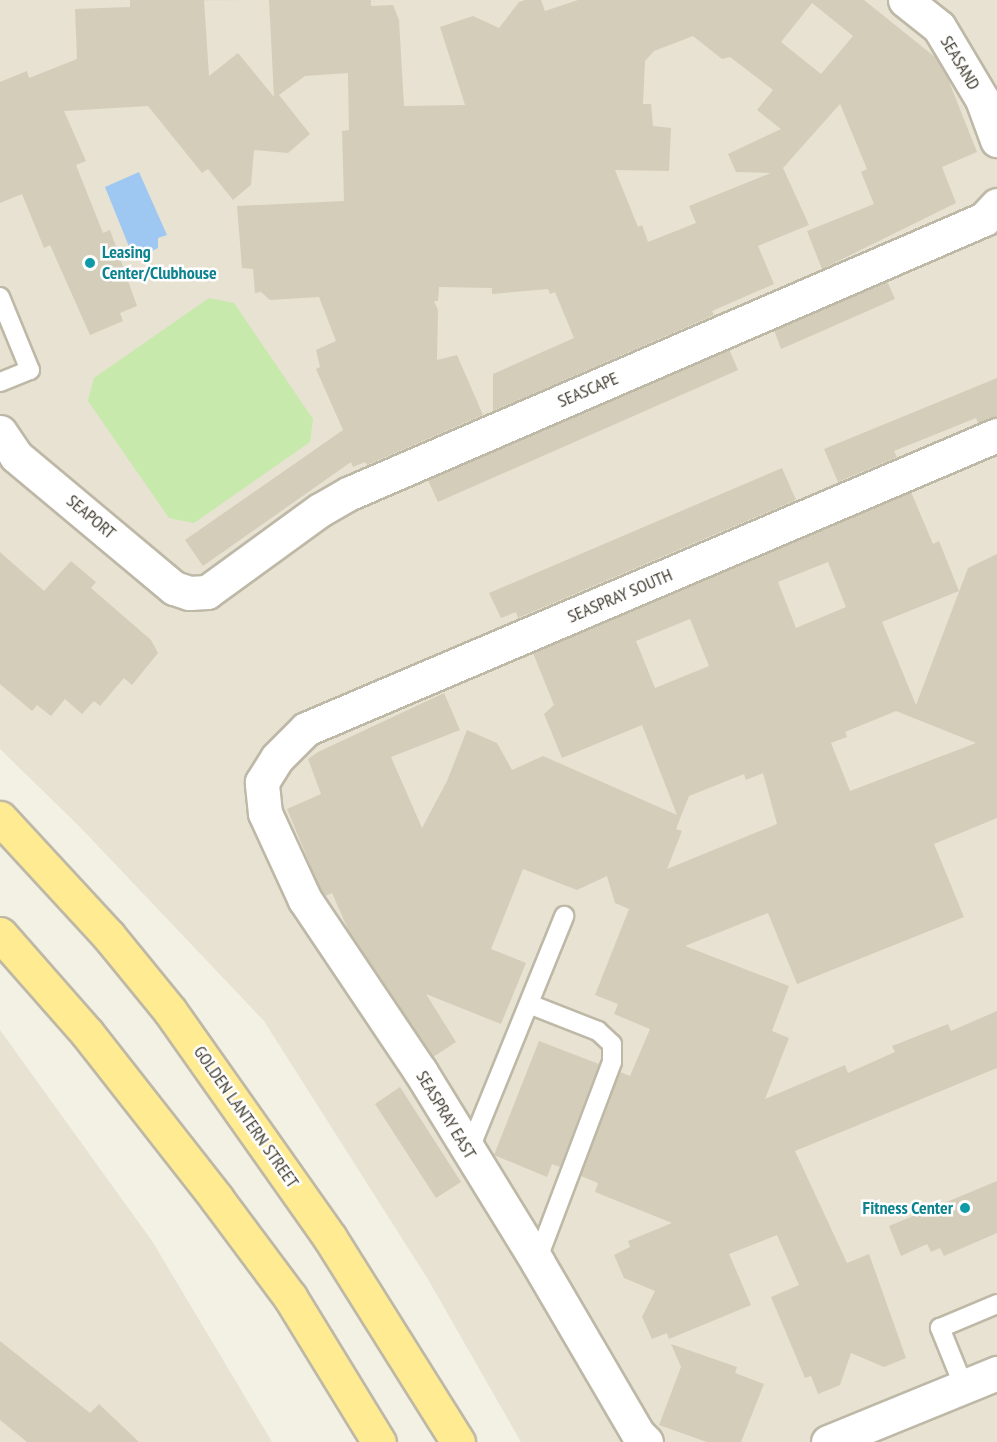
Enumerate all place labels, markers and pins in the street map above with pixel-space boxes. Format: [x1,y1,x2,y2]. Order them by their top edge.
place label: Leasing Center/Clubhouse [102,242,217,284]
marker: Leasing Center/Clubhouse [83,256,97,270]
place label: Fitness Center [862,1197,953,1219]
marker: Fitness Center [958,1201,972,1215]

